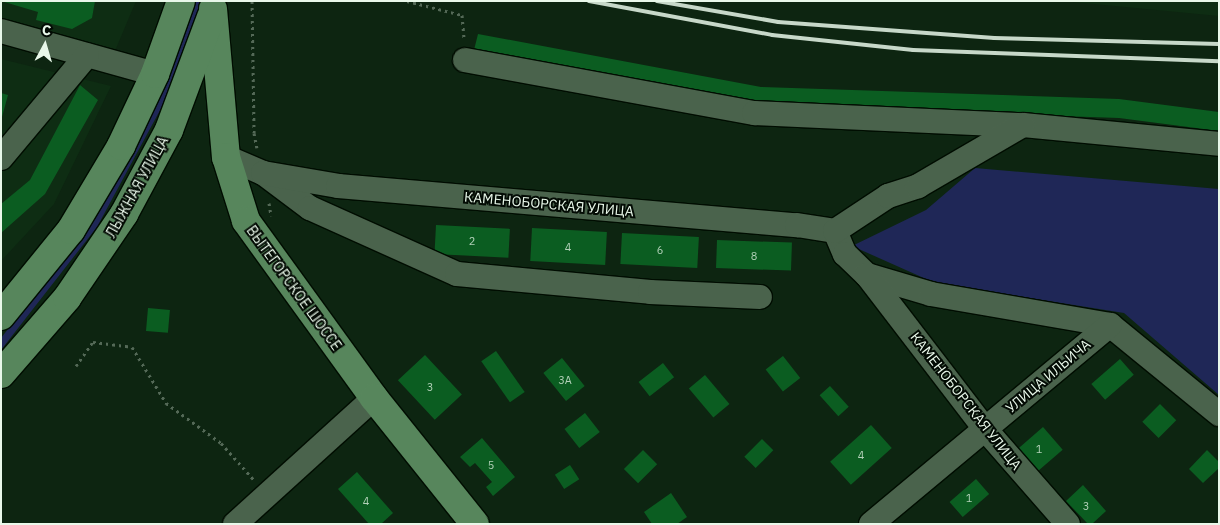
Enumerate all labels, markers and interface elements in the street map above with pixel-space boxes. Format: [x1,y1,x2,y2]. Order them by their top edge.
north arrow [20,20,70,70]
text: С [41,21,52,40]
street label: ЛЫЖНАЯ УЛИЦА [102,134,172,240]
street label: КАМЕНОБОРСКАЯ УЛИЦА [463,188,635,220]
street label: ВЫТЕГОРСКОЕ ШОССЕ [243,222,345,354]
house number: 2 [469,234,475,248]
house number: 4 [565,240,571,254]
house number: 6 [657,243,663,257]
house number: 8 [751,249,757,263]
street label: КАМЕНОБОРСКАЯ УЛИЦА [907,329,1025,473]
street label: УЛИЦА ИЛЬИЧА [1002,336,1094,416]
house number: 3А [558,373,572,387]
house number: 3 [427,380,433,394]
house number: 1 [1036,442,1042,456]
house number: 4 [858,448,864,462]
house number: 5 [488,458,494,472]
house number: 1 [966,491,972,505]
house number: 4 [363,494,369,508]
house number: 3 [1083,499,1089,513]

